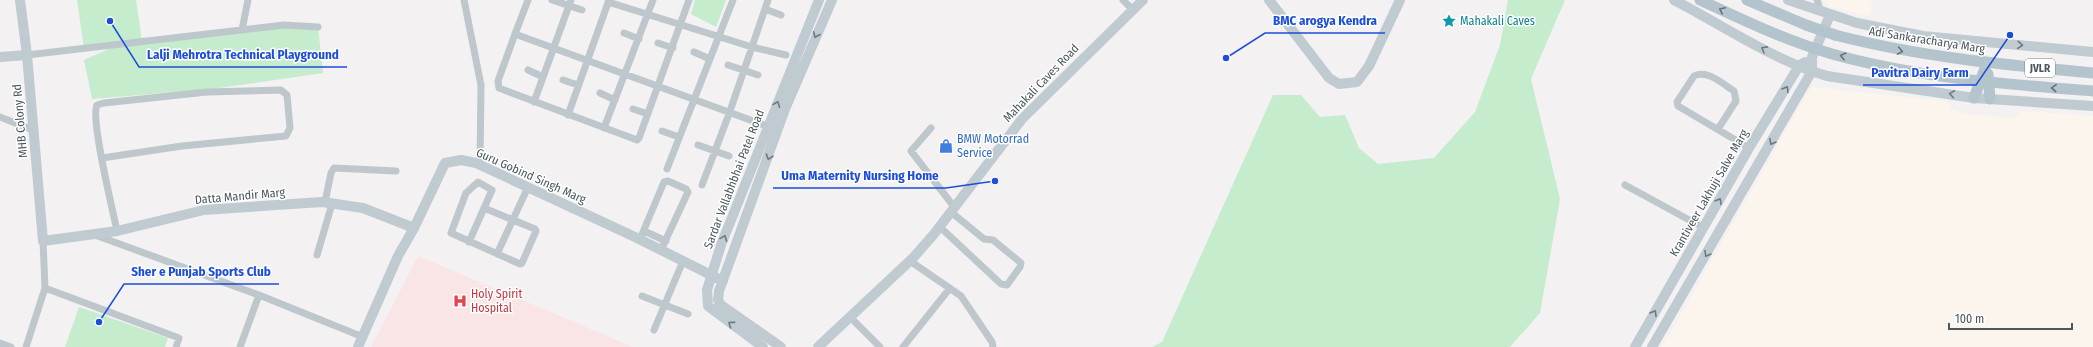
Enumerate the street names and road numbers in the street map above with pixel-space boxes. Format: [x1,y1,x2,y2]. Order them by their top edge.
street label: Adi Sankaracharya Marg [1868,24,1986,56]
street label: Mahakali Caves Road [1000,41,1082,125]
road number: JVLR [2025,59,2055,77]
street label: MHB Colony Rd [10,84,30,158]
street label: Sardar Vallabhbhai Patel Road [701,108,767,250]
street label: Krantiveer Lakhuji Salve Marg [1667,127,1751,259]
street label: Guru Gobind Singh Marg [474,145,588,207]
street label: Datta Mandir Marg [194,185,286,207]

